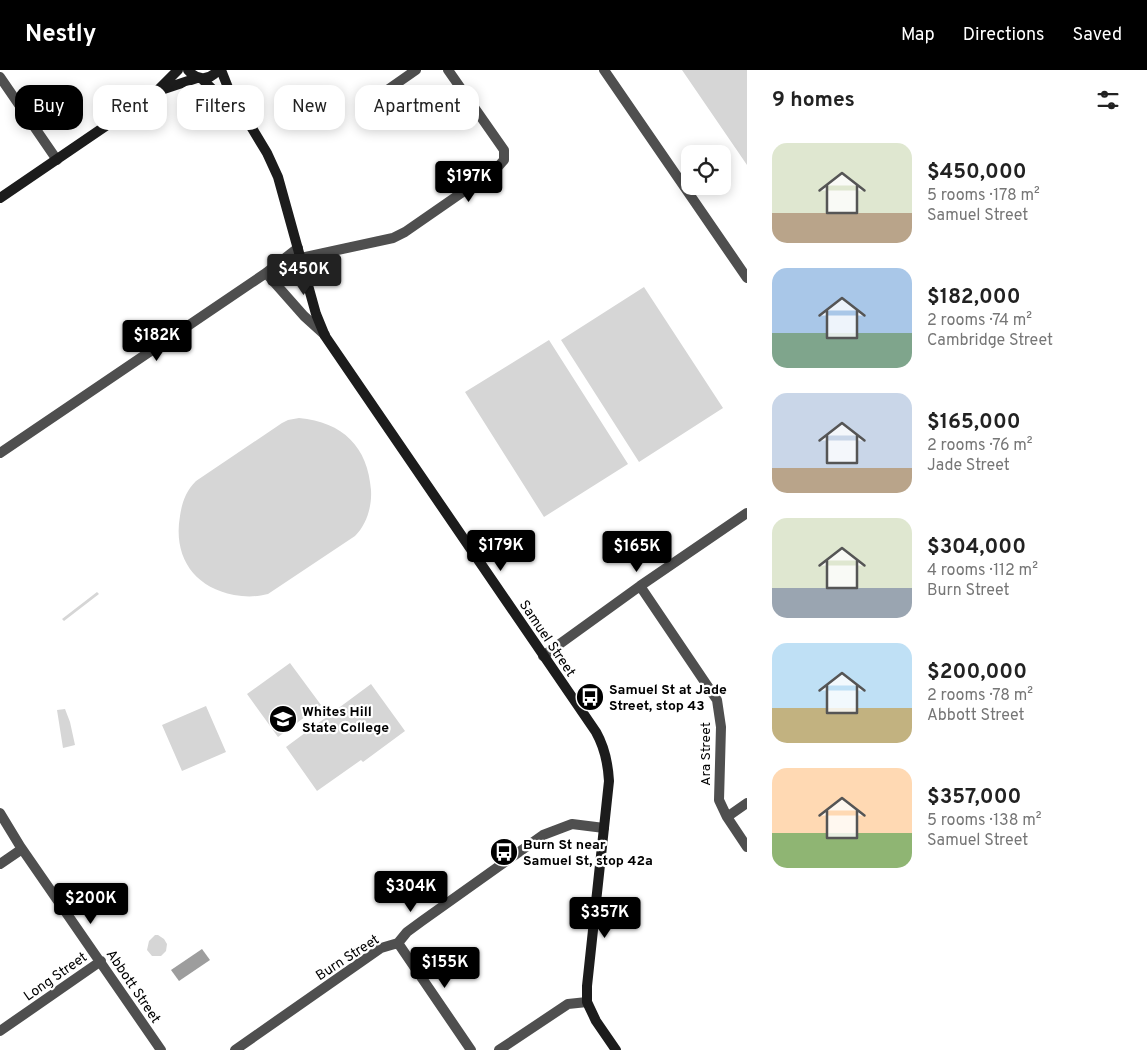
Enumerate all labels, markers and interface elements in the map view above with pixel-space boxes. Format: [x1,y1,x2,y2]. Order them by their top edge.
text: Nestly [25,20,96,50]
text: Map [901,24,935,47]
text: Directions [963,24,1045,47]
text: Saved [1073,24,1122,47]
chip: Buy [15,85,83,130]
chip: Rent [93,85,167,130]
chip: Filters [177,85,264,130]
chip: New [274,85,345,130]
chip: Apartment [355,85,479,130]
icon: filters [1094,86,1122,114]
text: 9 homes [772,87,855,114]
map controls [681,145,731,195]
button: locate [681,145,731,195]
text: $450,000 [927,159,1027,186]
pin: $197K [434,160,504,203]
icon: home [812,163,872,223]
text: $197K [446,167,492,187]
text: 5 rooms · 178 m² [927,186,1040,206]
text: Samuel Street [927,206,1028,226]
pin: $450K [269,254,339,296]
text: $450K [278,260,330,280]
text: $182,000 [927,284,1021,311]
icon: home [812,288,872,348]
text: 2 rooms · 74 m² [927,311,1032,331]
pin: $182K [122,320,192,362]
text: $182K [134,326,180,346]
text: Cambridge Street [927,331,1053,351]
text: $165,000 [927,409,1021,436]
icon: home [812,413,872,473]
text: 2 rooms · 76 m² [927,436,1033,456]
text: Jade Street [927,456,1010,476]
pin: $179K [466,530,536,572]
pin: $165K [602,530,672,573]
text: $304,000 [927,534,1026,561]
text: $179K [478,536,524,556]
text: $165K [614,537,661,557]
icon: home [812,538,872,598]
text: 4 rooms · 112 m² [927,561,1038,581]
text: Burn Street [927,581,1010,601]
street label: Samuel Street [515,597,579,680]
text: $200,000 [927,659,1027,686]
icon: home [812,663,872,723]
bus stop icon: Samuel St at Jade Street, stop 43 [575,682,605,712]
place label: Samuel St at Jade Street, stop 43 [609,682,727,715]
text: 2 rooms · 78 m² [927,686,1033,706]
school or university icon: Whites Hill State College [268,704,298,734]
place label: Whites Hill State College [302,704,389,737]
text: Abbott Street [927,706,1025,726]
street label: Ara Street [698,722,715,786]
text: $357,000 [927,784,1021,811]
icon: home [812,788,872,848]
text: 5 rooms · 138 m² [927,811,1042,831]
text: Samuel Street [927,831,1028,851]
bus stop icon: Burn St near Samuel St, stop 42a [489,837,519,867]
place label: Burn St near Samuel St, stop 42a [523,837,653,870]
pin: $304K [376,870,446,913]
text: $304K [385,877,437,897]
pin: $200K [56,882,126,925]
text: $200K [65,889,117,909]
pin: $357K [570,896,640,939]
text: $357K [581,903,629,923]
street label: Burn Street [313,931,383,985]
pin: $155K [410,946,480,989]
street label: Abbott Street [102,947,164,1027]
street label: Long Street [21,949,91,1005]
text: $155K [422,953,468,973]

